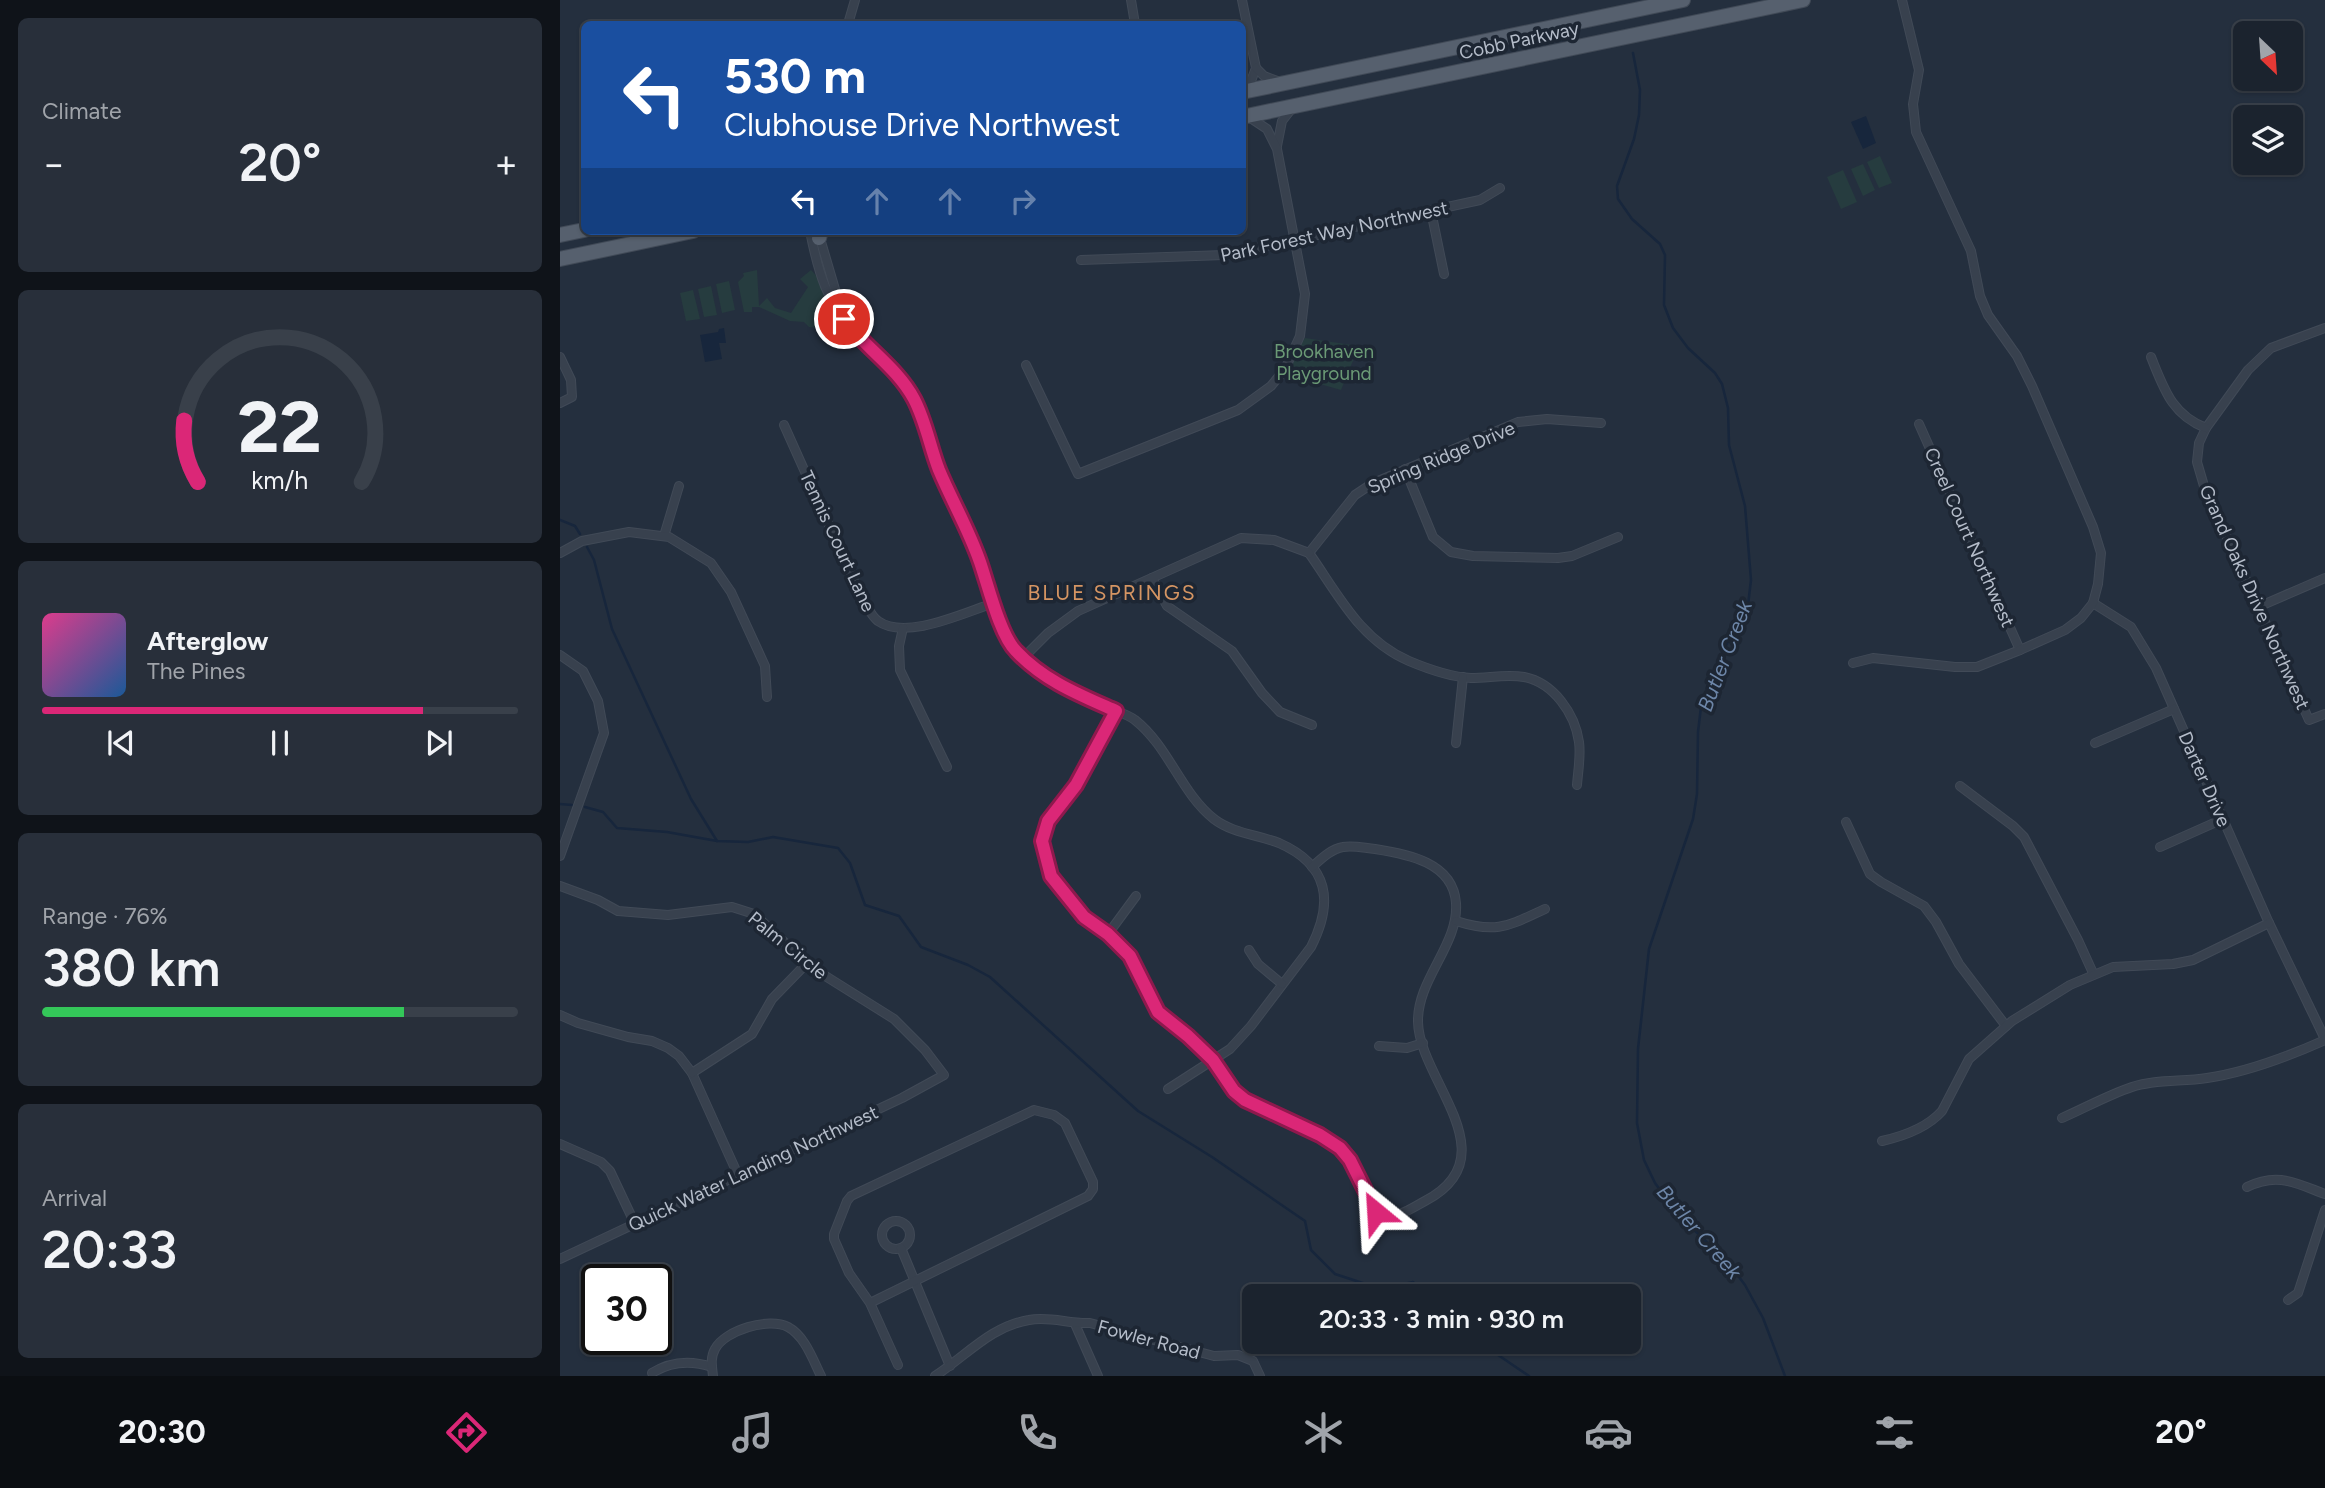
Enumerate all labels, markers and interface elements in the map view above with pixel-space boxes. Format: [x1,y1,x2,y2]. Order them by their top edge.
street label: Cobb Parkway [1457,17,1581,64]
north arrow [2233,21,2303,91]
map controls [2233,21,2303,175]
text: 530 m [724,46,866,105]
icon: left [609,49,700,140]
text: Climate [42,97,121,125]
button: layers [2233,105,2303,175]
text: Clubhouse Drive Northwest [724,106,1120,144]
text: 20° [239,132,321,194]
text: − [42,141,66,187]
text: + [494,141,518,187]
icon: left [785,182,823,220]
icon: ahead [858,182,896,220]
icon: ahead [931,182,969,220]
icon: right [1004,182,1042,220]
street label: Park Forest Way Northwest [1218,196,1450,267]
pin [814,289,874,349]
icon: arrive [825,300,863,338]
park label: Brookhaven Playground [1274,340,1374,385]
text: 22 [238,384,322,471]
street label: Spring Ridge Drive [1364,416,1518,499]
street label: Creel Court Northwest [1920,444,2020,631]
text: km/h [251,465,309,495]
street label: Tennis Court Lane [795,467,880,615]
street label: Grand Oaks Drive Northwest [2194,481,2315,713]
district label: BLUE SPRINGS [1027,580,1197,605]
water label: Butler Creek [1692,596,1757,715]
text: Afterglow [147,625,269,657]
text: The Pines [147,657,246,685]
icon: previous [102,724,140,762]
icon: pause [261,724,299,762]
icon: next [420,724,458,762]
street label: Darter Drive [2173,728,2236,830]
text: Range · 76% [42,902,168,930]
street label: Palm Circle [744,907,832,984]
text: 380 km [42,937,220,999]
street label: Quick Water Landing Northwest [625,1100,882,1237]
position arrow [1339,1175,1413,1249]
water label: Butler Creek [1652,1179,1748,1284]
text: Arrival [42,1184,107,1212]
text: 20:33 [42,1219,177,1281]
speed limit sign: 30 [581,1264,672,1355]
text: 20:33 · 3 min · 930 m [1319,1303,1564,1335]
street label: Fowler Road [1095,1315,1203,1364]
icon: directions [442,1408,491,1457]
icon: music [728,1408,777,1457]
icon: phone [1013,1408,1062,1457]
icon: climate [1299,1408,1348,1457]
icon: car [1584,1408,1633,1457]
icon: filters [1870,1408,1919,1457]
text: 20:30 [118,1413,206,1451]
text: 20° [2155,1413,2207,1451]

